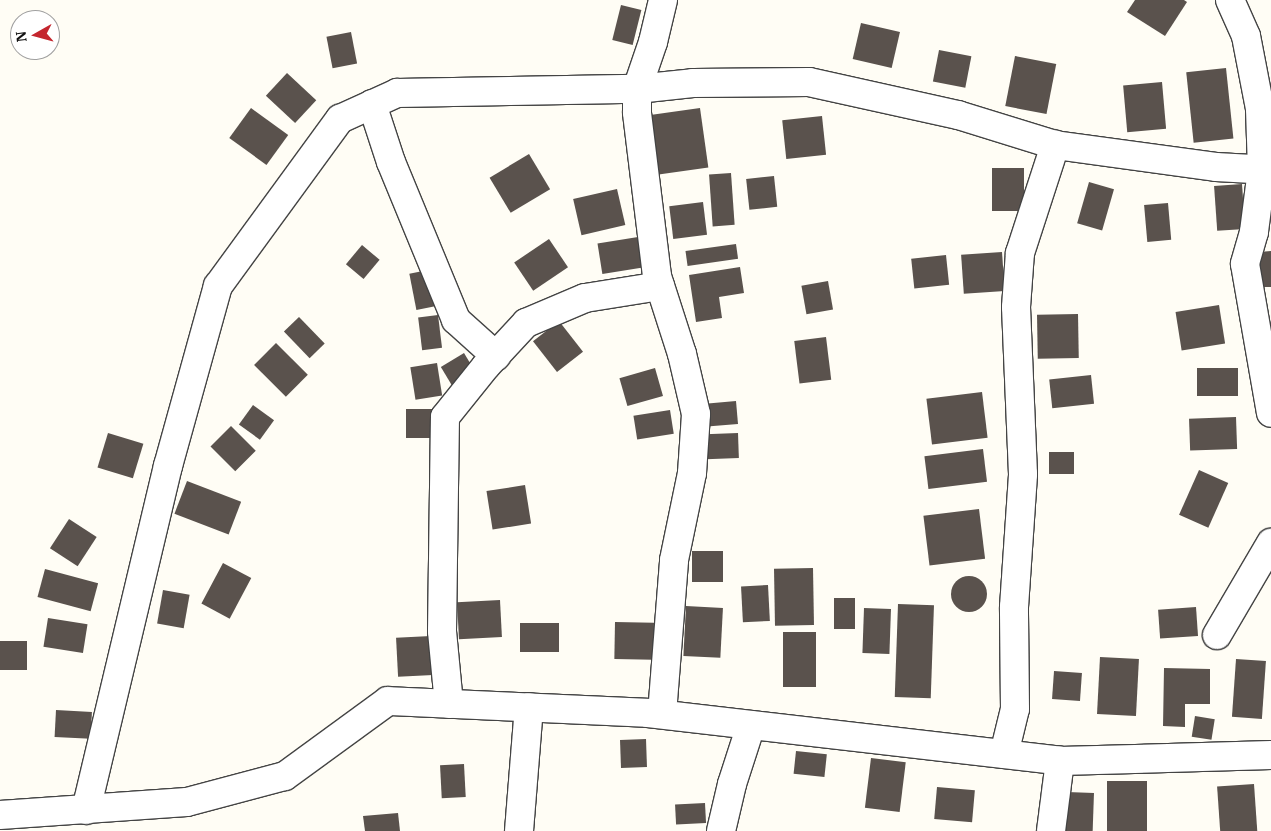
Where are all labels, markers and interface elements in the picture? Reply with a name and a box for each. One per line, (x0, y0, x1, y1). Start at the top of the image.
north arrow (10, 10, 60, 60)
text: N (11, 30, 31, 43)

